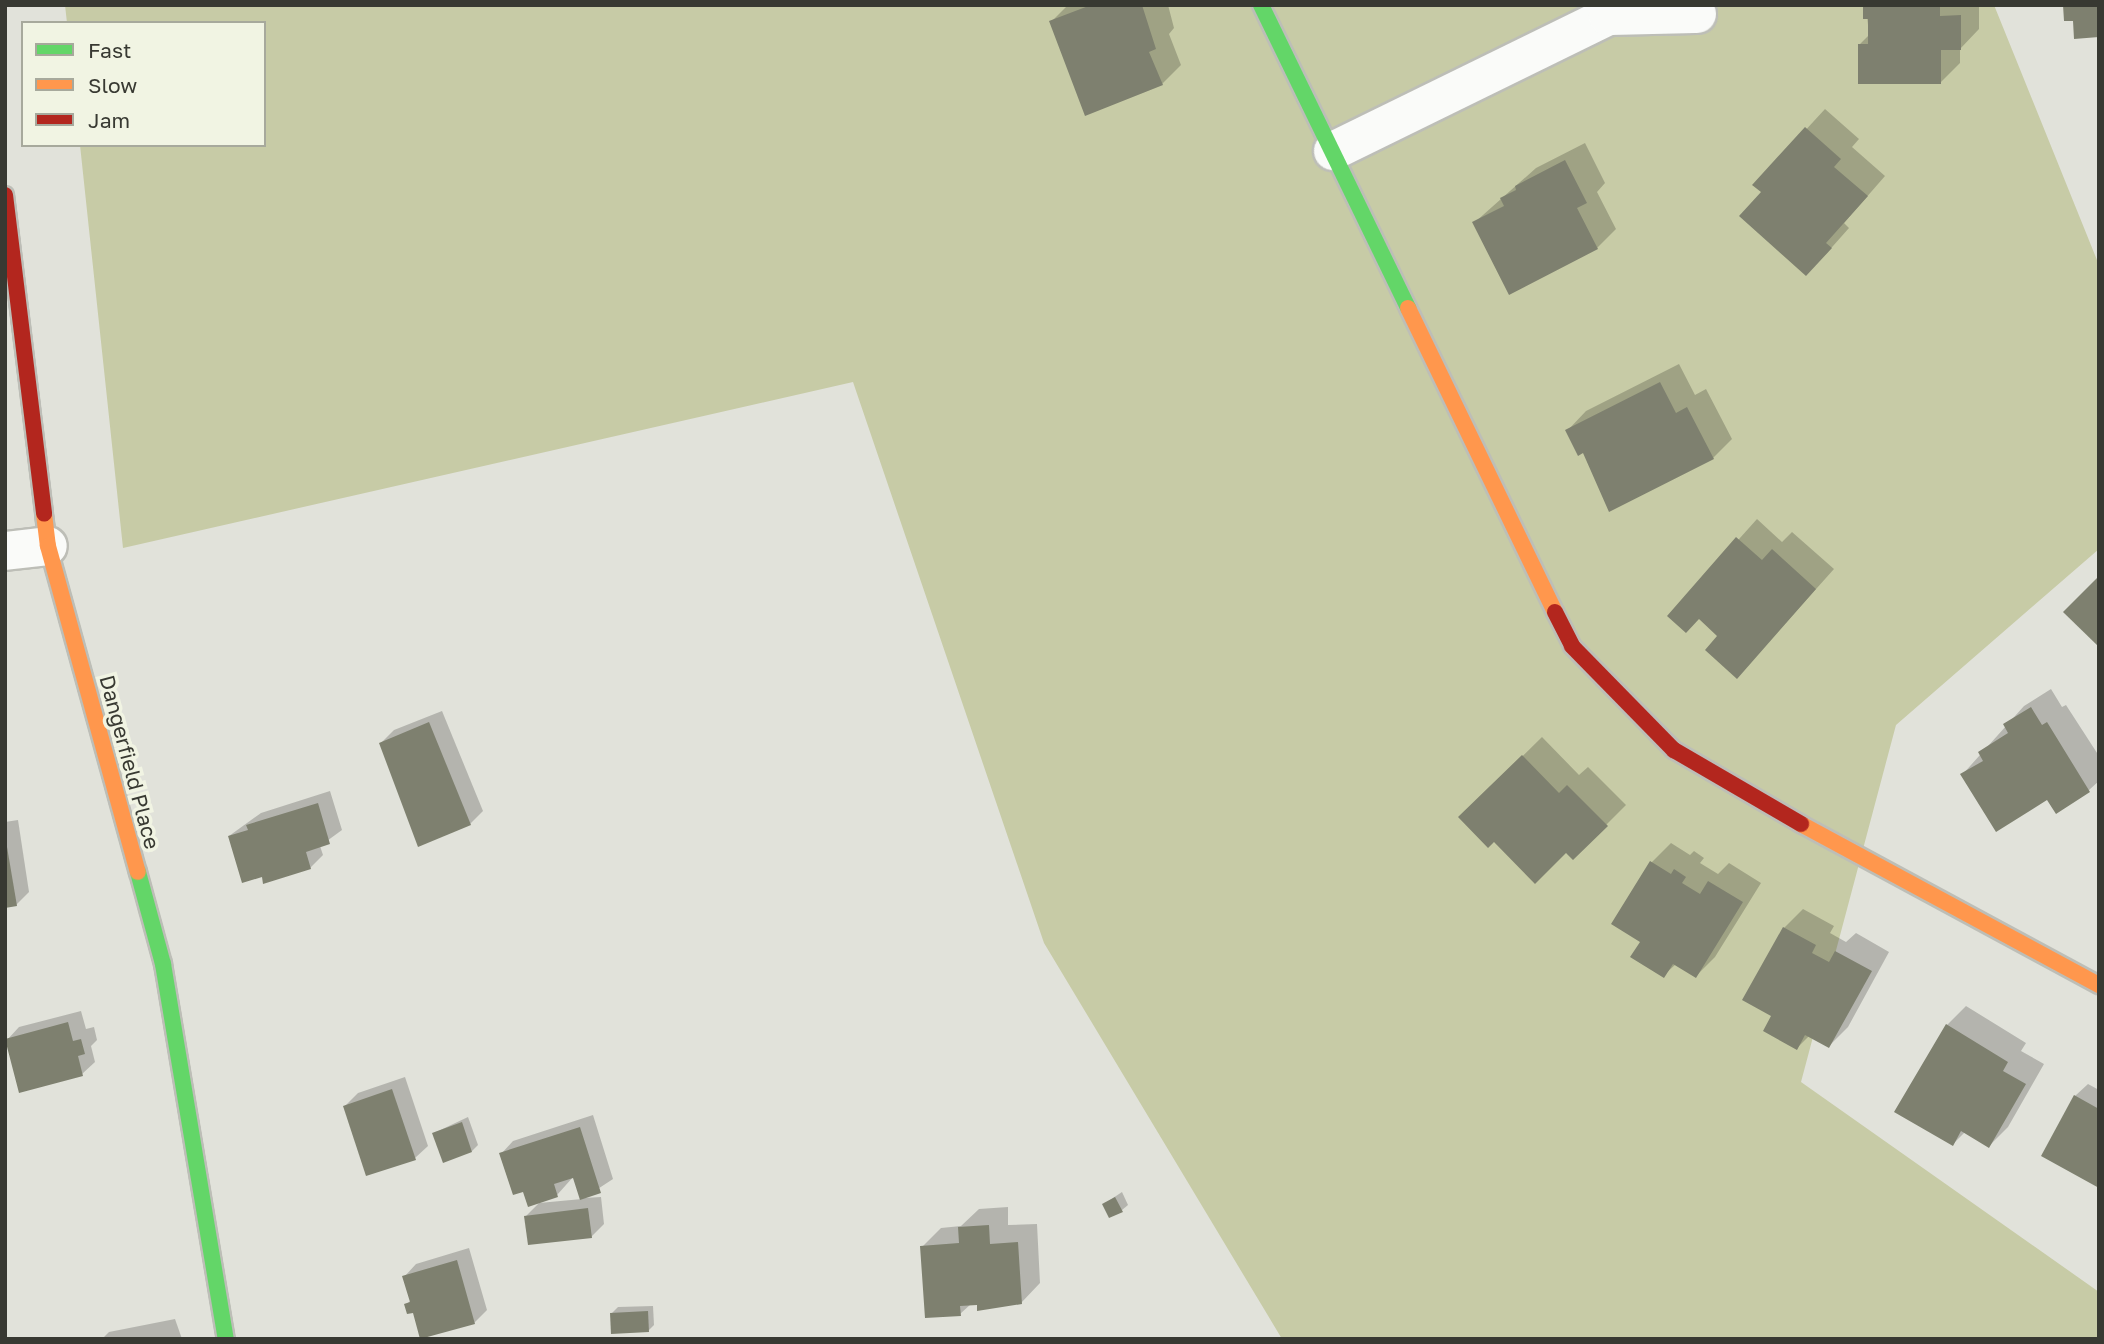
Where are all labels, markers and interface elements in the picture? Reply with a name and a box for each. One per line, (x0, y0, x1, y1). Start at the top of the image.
legend (21, 21, 266, 147)
text: Fast (88, 37, 131, 63)
text: Slow (88, 72, 137, 98)
text: Jam (88, 107, 130, 133)
street label: Dangerfield Place (95, 672, 165, 852)

